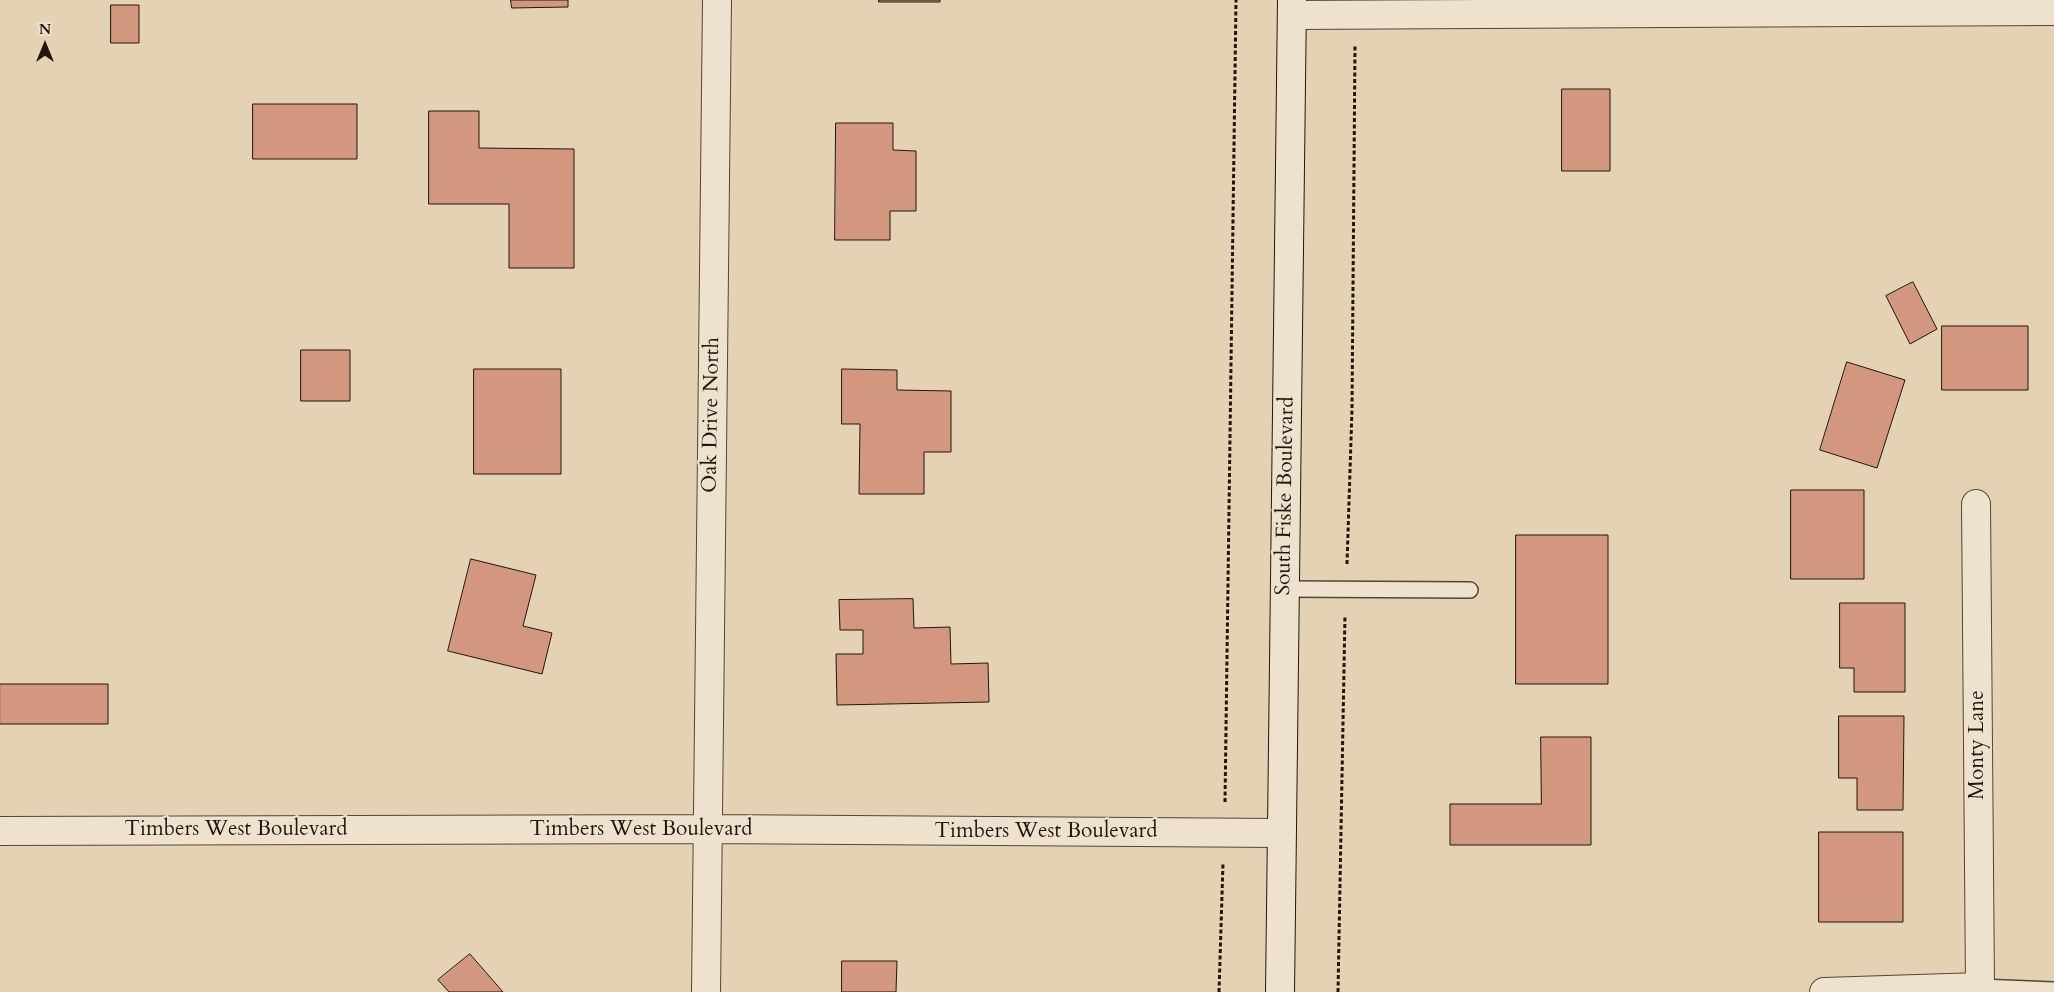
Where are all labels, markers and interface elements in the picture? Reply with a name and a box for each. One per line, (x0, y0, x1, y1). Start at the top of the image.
north arrow (20, 20, 70, 70)
text: N (39, 20, 51, 39)
street label: Oak Drive North (698, 337, 726, 493)
street label: South Fiske Boulevard (1272, 396, 1300, 596)
street label: Monty Lane (1965, 690, 1991, 800)
street label: Timbers West Boulevard (125, 817, 347, 843)
street label: Timbers West Boulevard (530, 817, 752, 843)
street label: Timbers West Boulevard (935, 819, 1157, 845)

